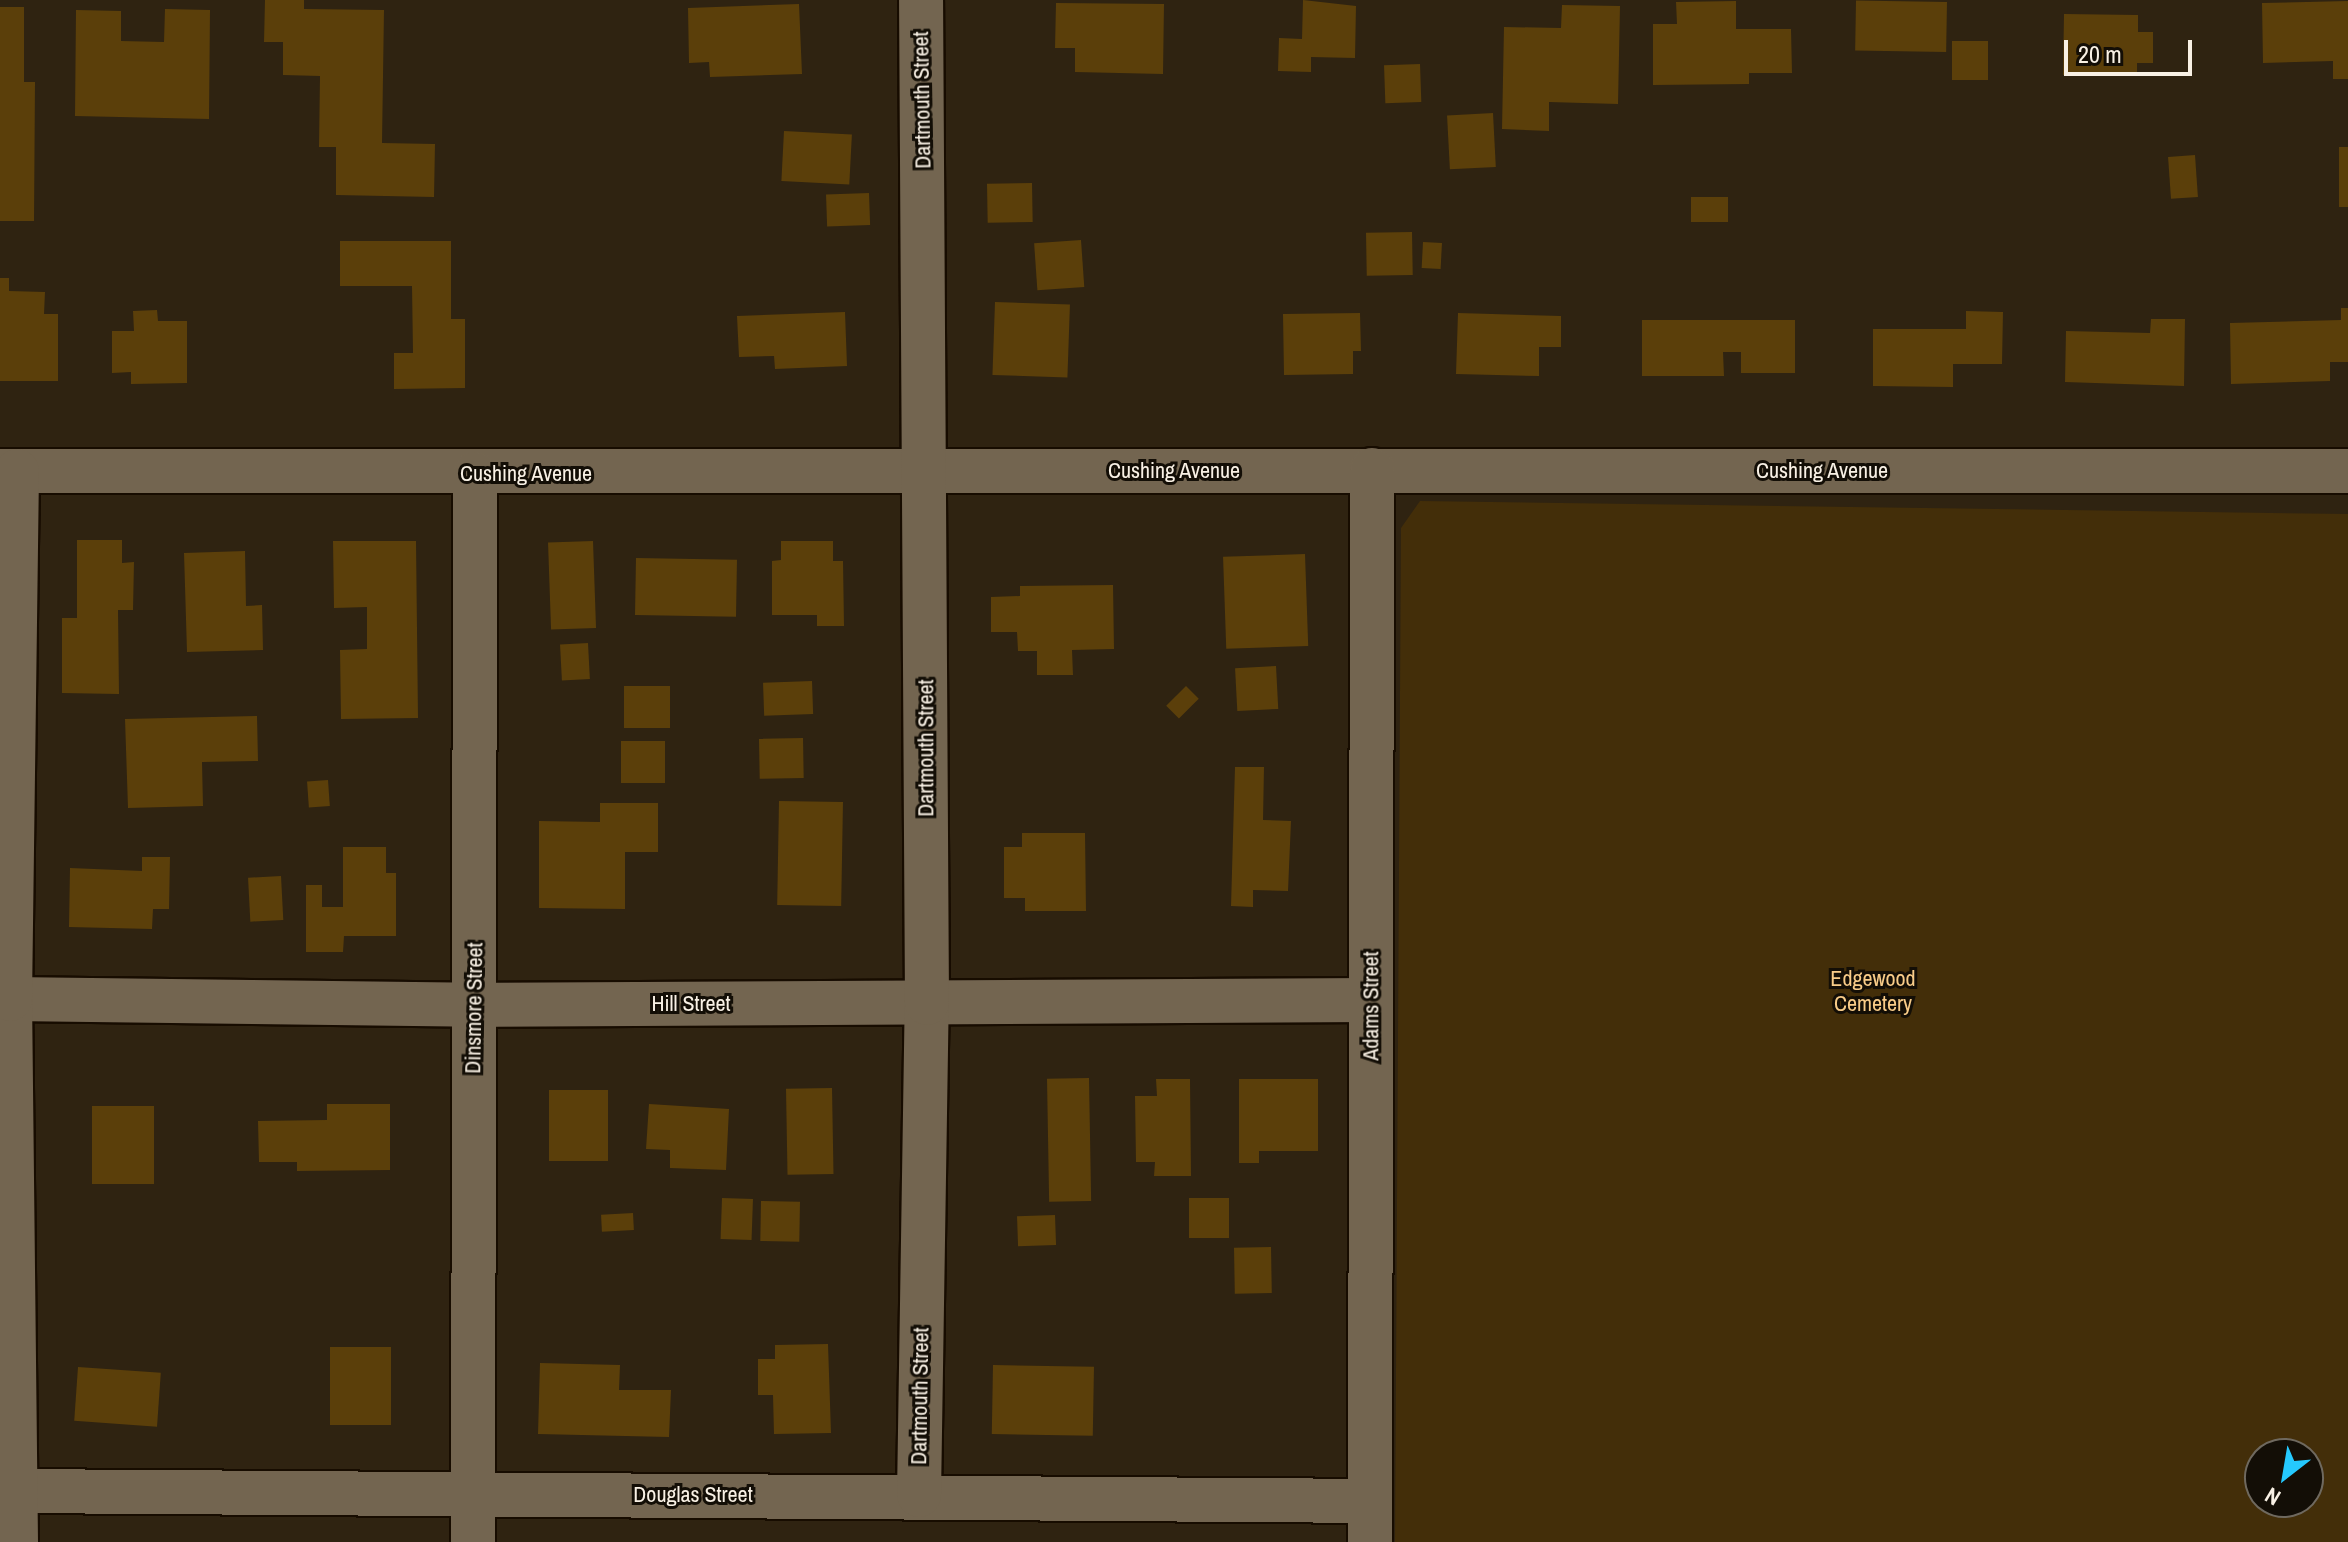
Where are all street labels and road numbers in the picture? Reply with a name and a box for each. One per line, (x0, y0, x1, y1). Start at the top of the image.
street label: Dartmouth Street (908, 31, 936, 169)
street label: Cushing Avenue (1107, 458, 1241, 484)
street label: Cushing Avenue (1755, 458, 1889, 484)
street label: Cushing Avenue (459, 461, 593, 487)
street label: Dartmouth Street (913, 679, 939, 817)
street label: Dinsmore Street (460, 942, 488, 1074)
street label: Adams Street (1358, 951, 1384, 1061)
street label: Hill Street (651, 991, 731, 1017)
street label: Dartmouth Street (906, 1327, 934, 1465)
street label: Douglas Street (633, 1482, 753, 1508)

